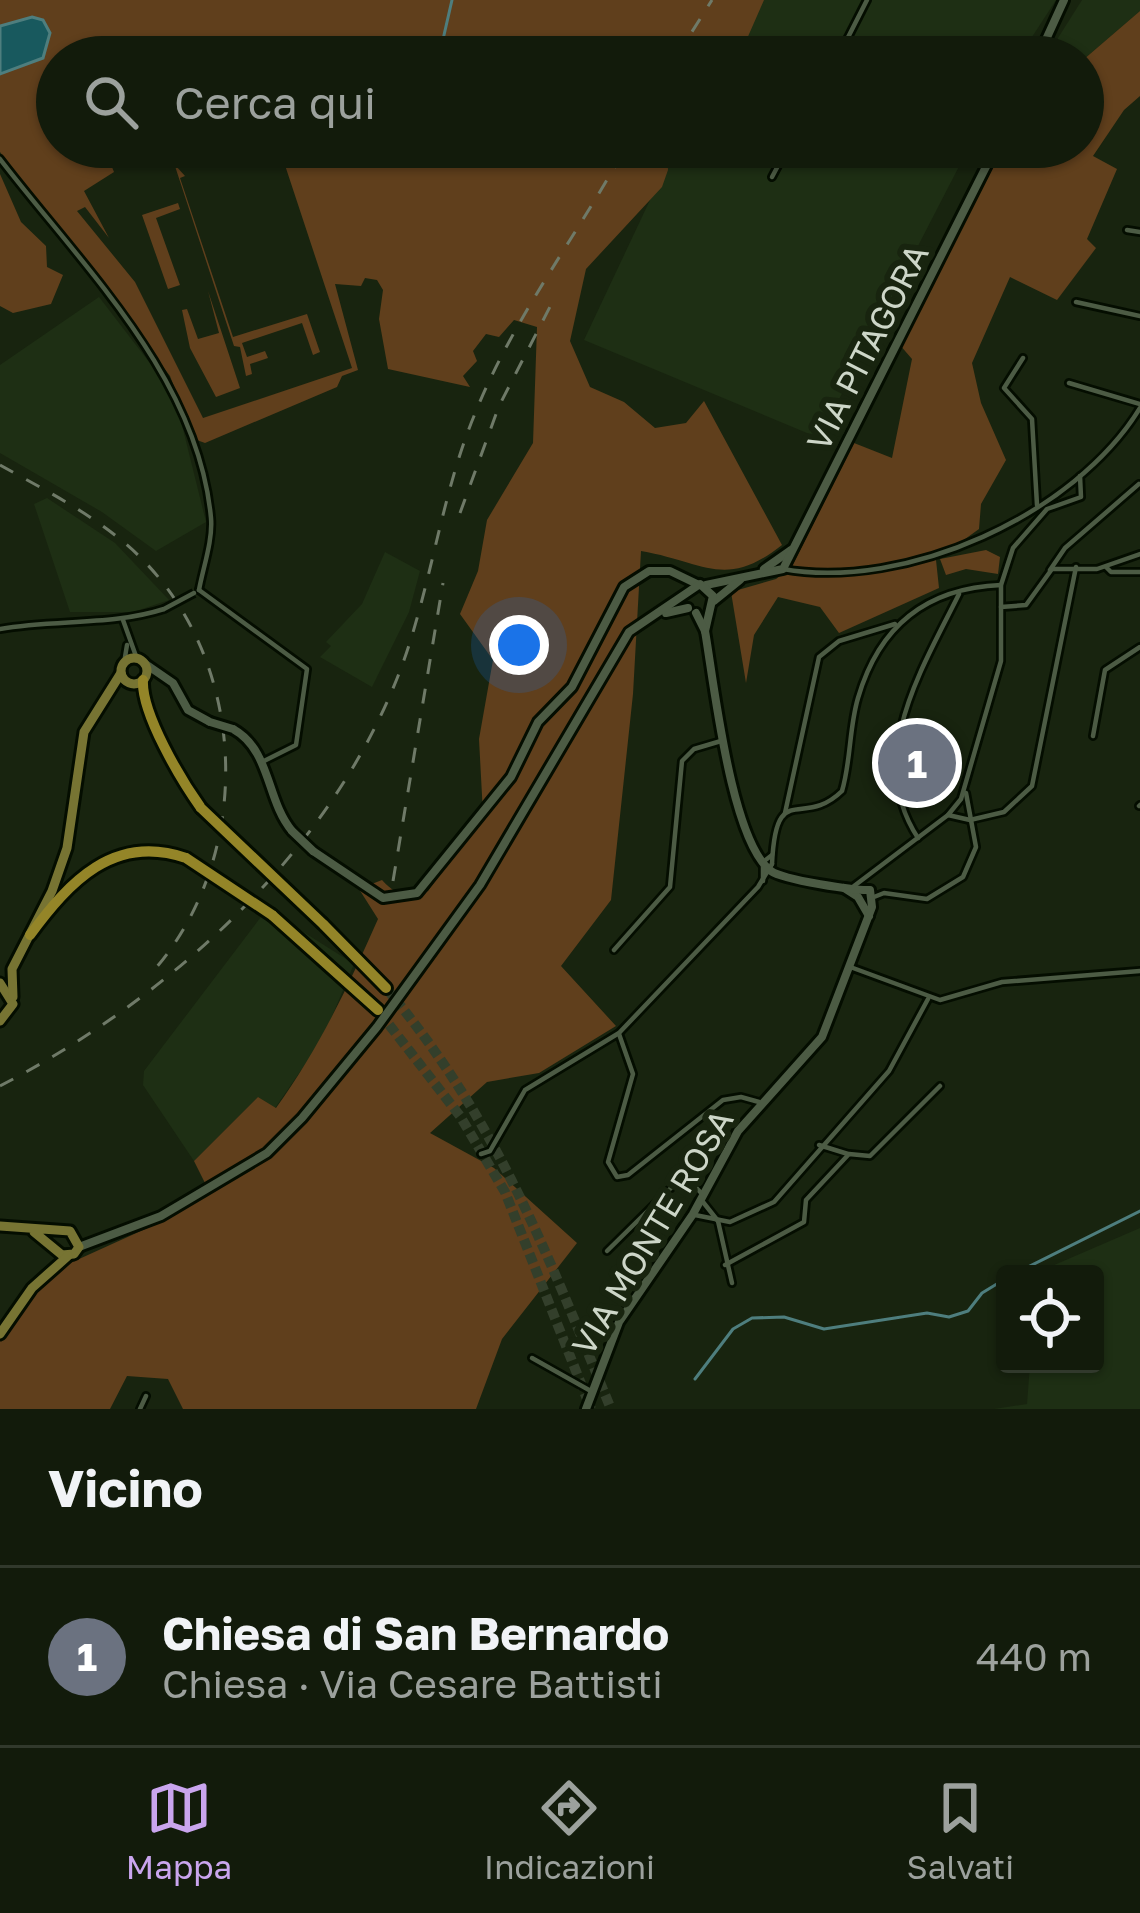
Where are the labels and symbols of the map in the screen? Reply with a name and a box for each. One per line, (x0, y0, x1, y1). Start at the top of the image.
street label: VIA PITAGORA (798, 237, 936, 457)
your location (489, 615, 549, 675)
pin: 1 (878, 718, 956, 808)
street label: VIA MONTE ROSA (563, 1102, 741, 1362)

